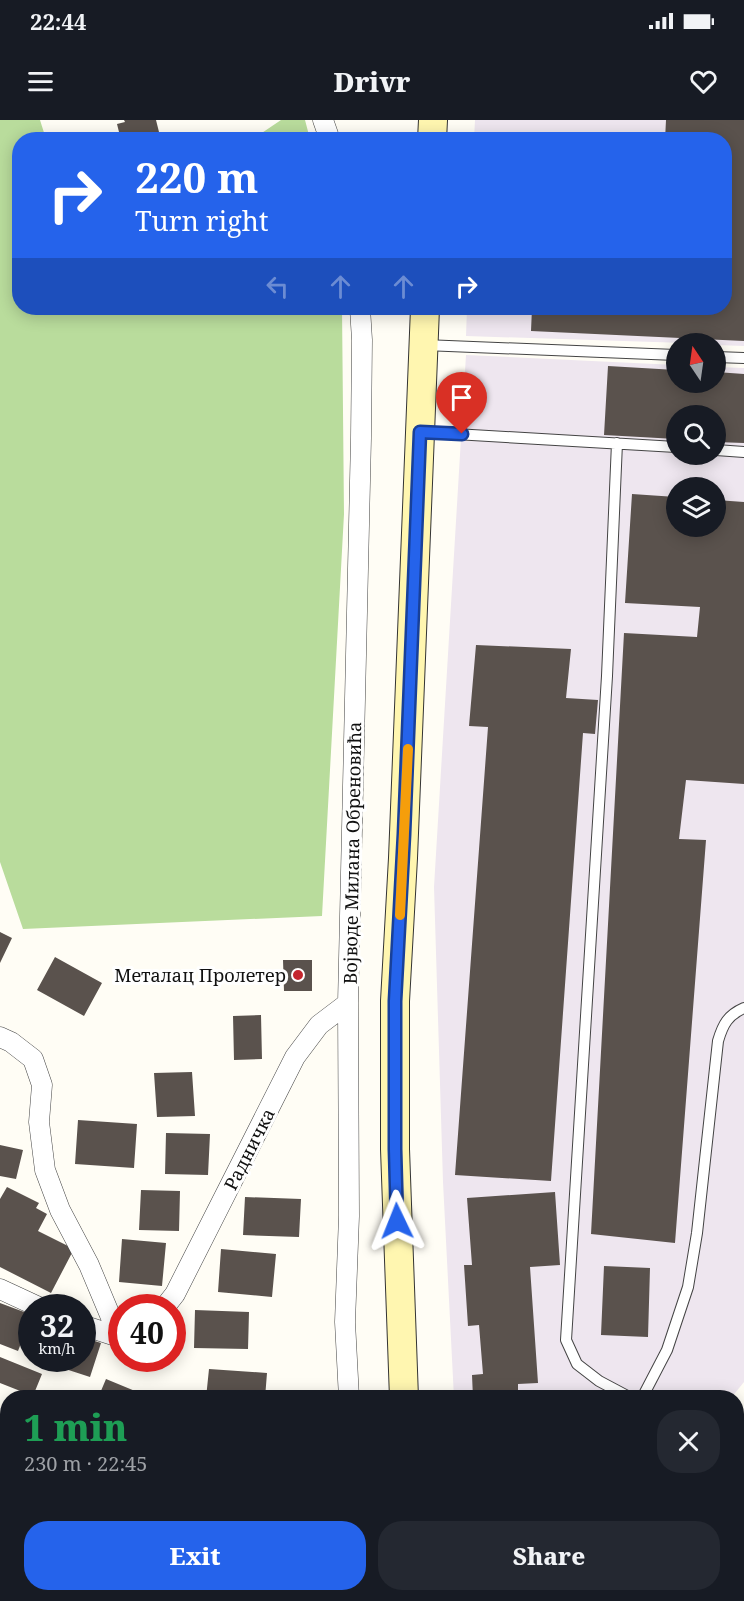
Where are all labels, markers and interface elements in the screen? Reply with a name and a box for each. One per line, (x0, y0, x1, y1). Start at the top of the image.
text: 22:44 (30, 6, 86, 36)
text: Drivr (333, 63, 411, 100)
icon: menu (24, 65, 57, 98)
icon: heart (687, 65, 720, 98)
text: 220 m (135, 148, 259, 205)
icon: right (36, 156, 114, 234)
text: Turn right (135, 202, 268, 239)
icon: left (261, 270, 294, 303)
icon: ahead (324, 270, 357, 303)
icon: ahead (387, 270, 420, 303)
icon: right (450, 270, 483, 303)
north arrow (666, 333, 726, 393)
map controls (666, 333, 726, 537)
pin (436, 372, 487, 434)
icon: arrive (445, 381, 478, 414)
button: search (666, 405, 726, 465)
button: layers (666, 477, 726, 537)
street label: Војводе Милана Обреновића (338, 721, 366, 985)
place label: Металац Пролетер (114, 963, 286, 987)
marker: Металац Пролетер (291, 968, 305, 982)
street label: Радничка (218, 1104, 280, 1194)
position arrow (365, 1189, 429, 1253)
speed limit sign: 40 (108, 1294, 186, 1372)
text: 32 (40, 1305, 74, 1346)
text: km/h (39, 1338, 75, 1358)
text: 1 min (24, 1403, 127, 1452)
button: close (657, 1410, 720, 1473)
text: 230 m · 22:45 (24, 1450, 147, 1477)
button: Exit (24, 1521, 366, 1590)
button: Share (378, 1521, 720, 1590)

